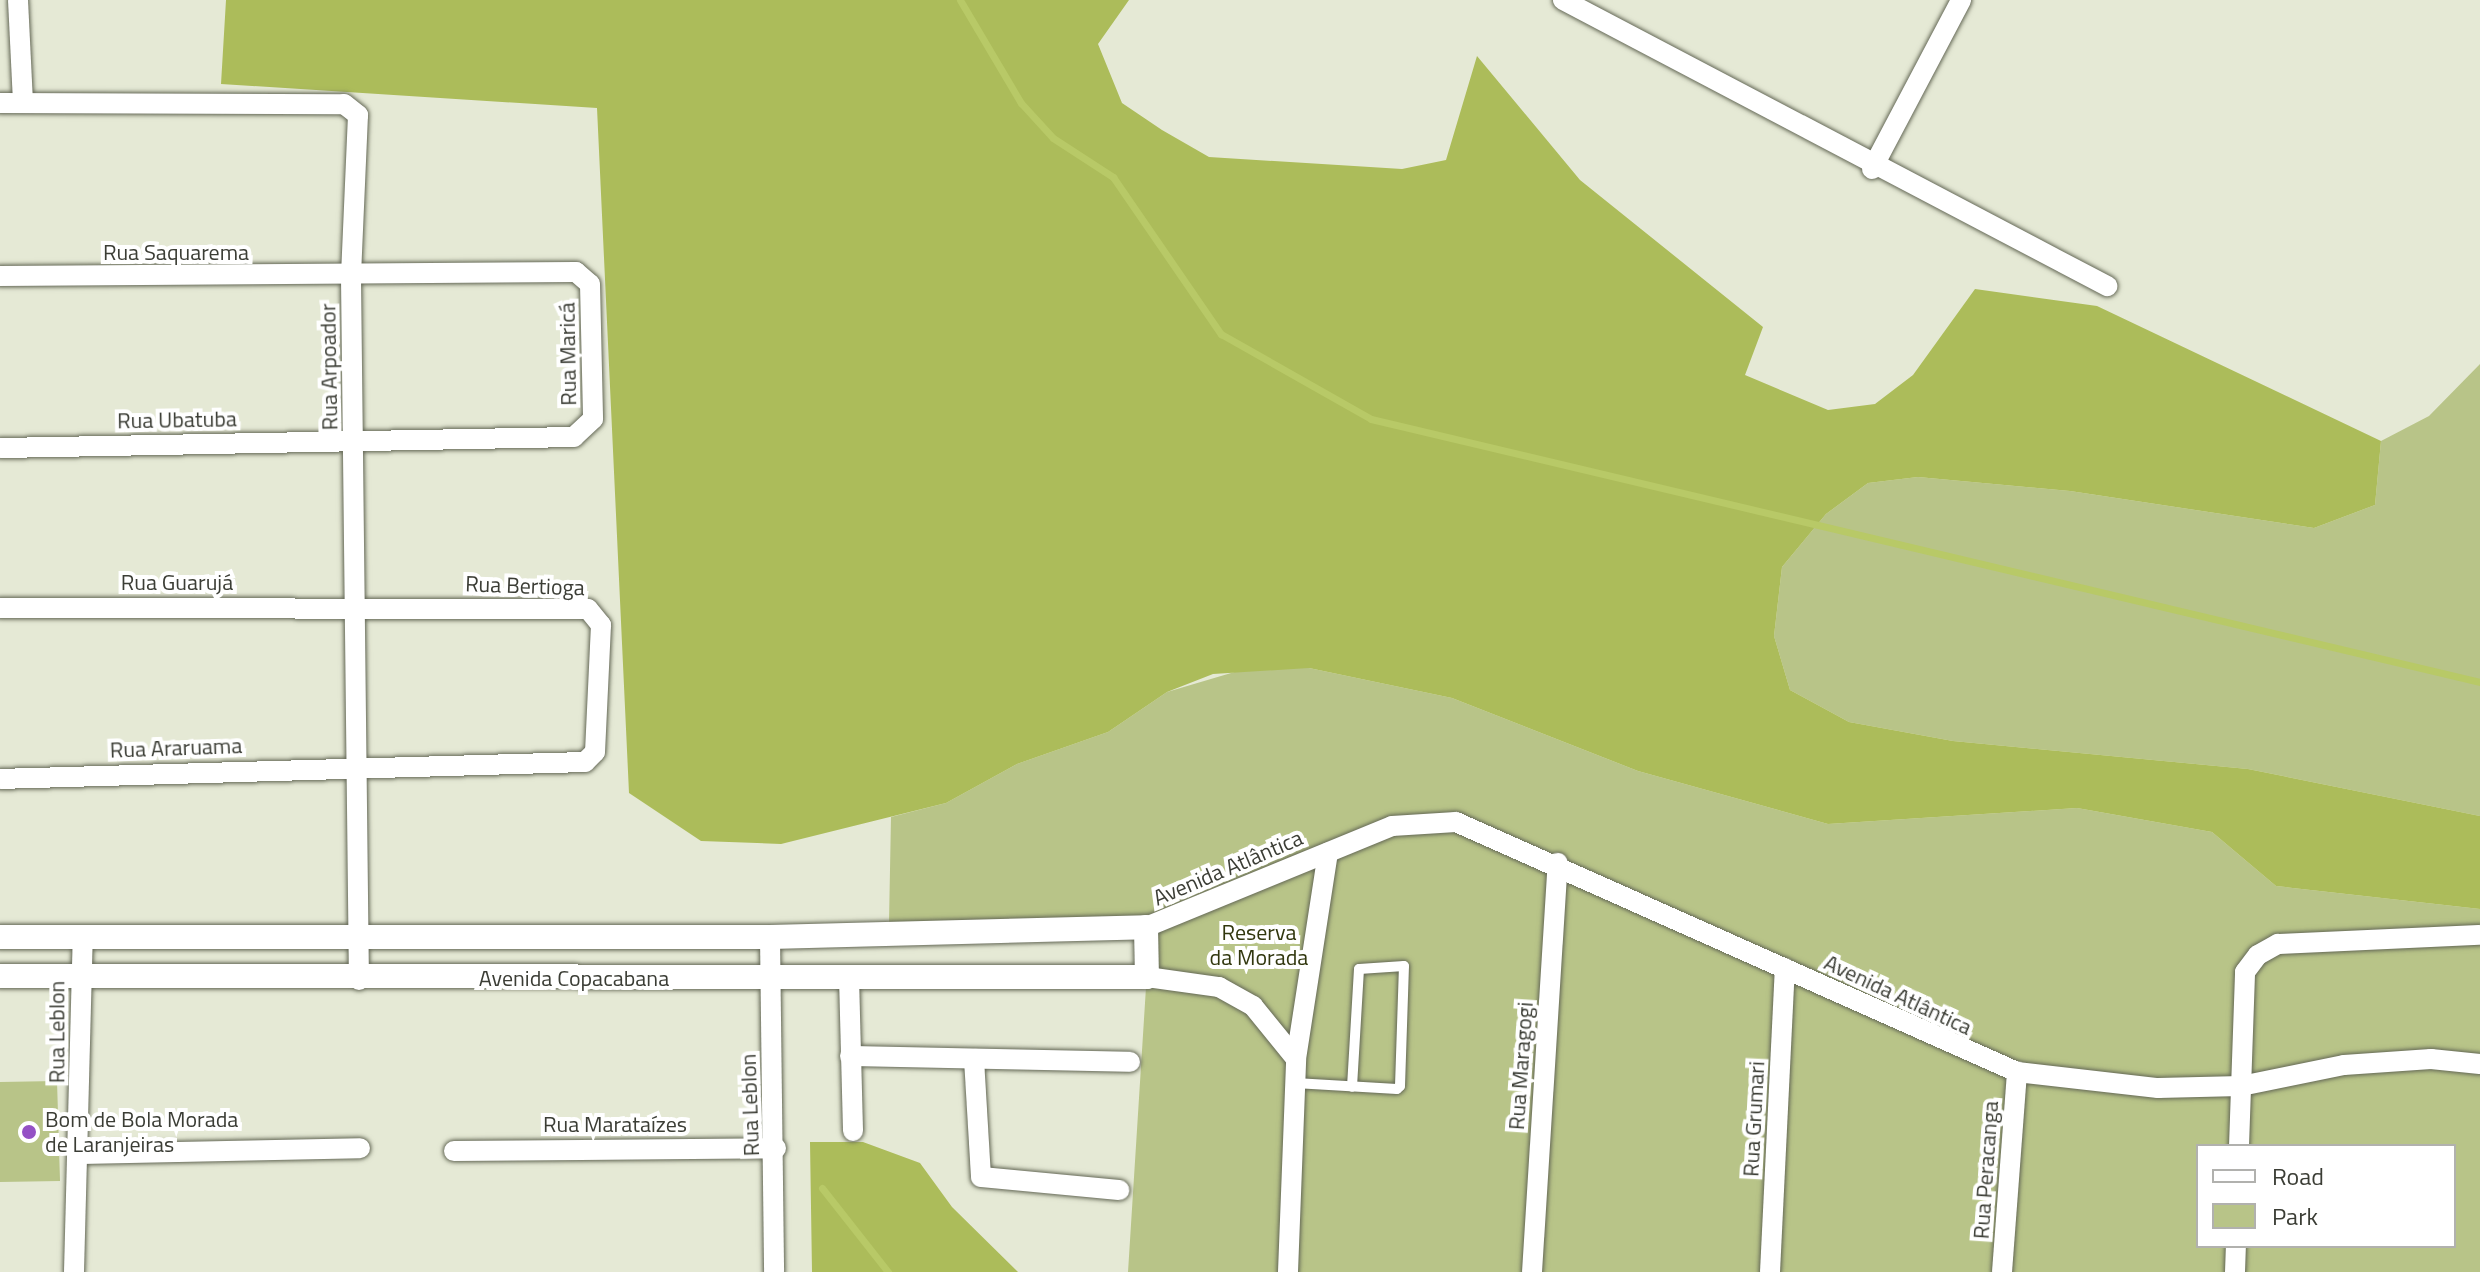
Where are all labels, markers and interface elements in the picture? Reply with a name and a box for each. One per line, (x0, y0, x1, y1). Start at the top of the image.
street label: Rua Saquarema (103, 240, 249, 266)
street label: Rua Maricá (554, 302, 582, 406)
street label: Rua Arpoador (315, 303, 343, 431)
street label: Rua Ubatuba (117, 406, 237, 434)
street label: Rua Guarujá (121, 570, 233, 596)
street label: Rua Bertioga (465, 571, 585, 601)
street label: Rua Araruama (109, 732, 243, 764)
street label: Avenida Atlântica (1149, 825, 1307, 911)
park label: Reserva da Morada (1210, 919, 1308, 970)
street label: Avenida Atlântica (1820, 949, 1976, 1041)
street label: Avenida Copacabana (479, 966, 669, 992)
street label: Rua Leblon (44, 981, 70, 1083)
street label: Rua Maragogi (1503, 1001, 1539, 1131)
street label: Rua Leblon (735, 1053, 765, 1157)
street label: Rua Grumari (1738, 1061, 1770, 1177)
street label: Rua Peracanga (1968, 1100, 2004, 1240)
place label: Bom de Bola Morada de Laranjeiras (45, 1106, 238, 1158)
street label: Rua Marataízes (543, 1112, 687, 1138)
marker: Bom de Bola Morada de Laranjeiras (20, 1123, 38, 1141)
legend (2196, 1144, 2456, 1248)
text: Road (2272, 1158, 2324, 1194)
text: Park (2272, 1198, 2318, 1234)

